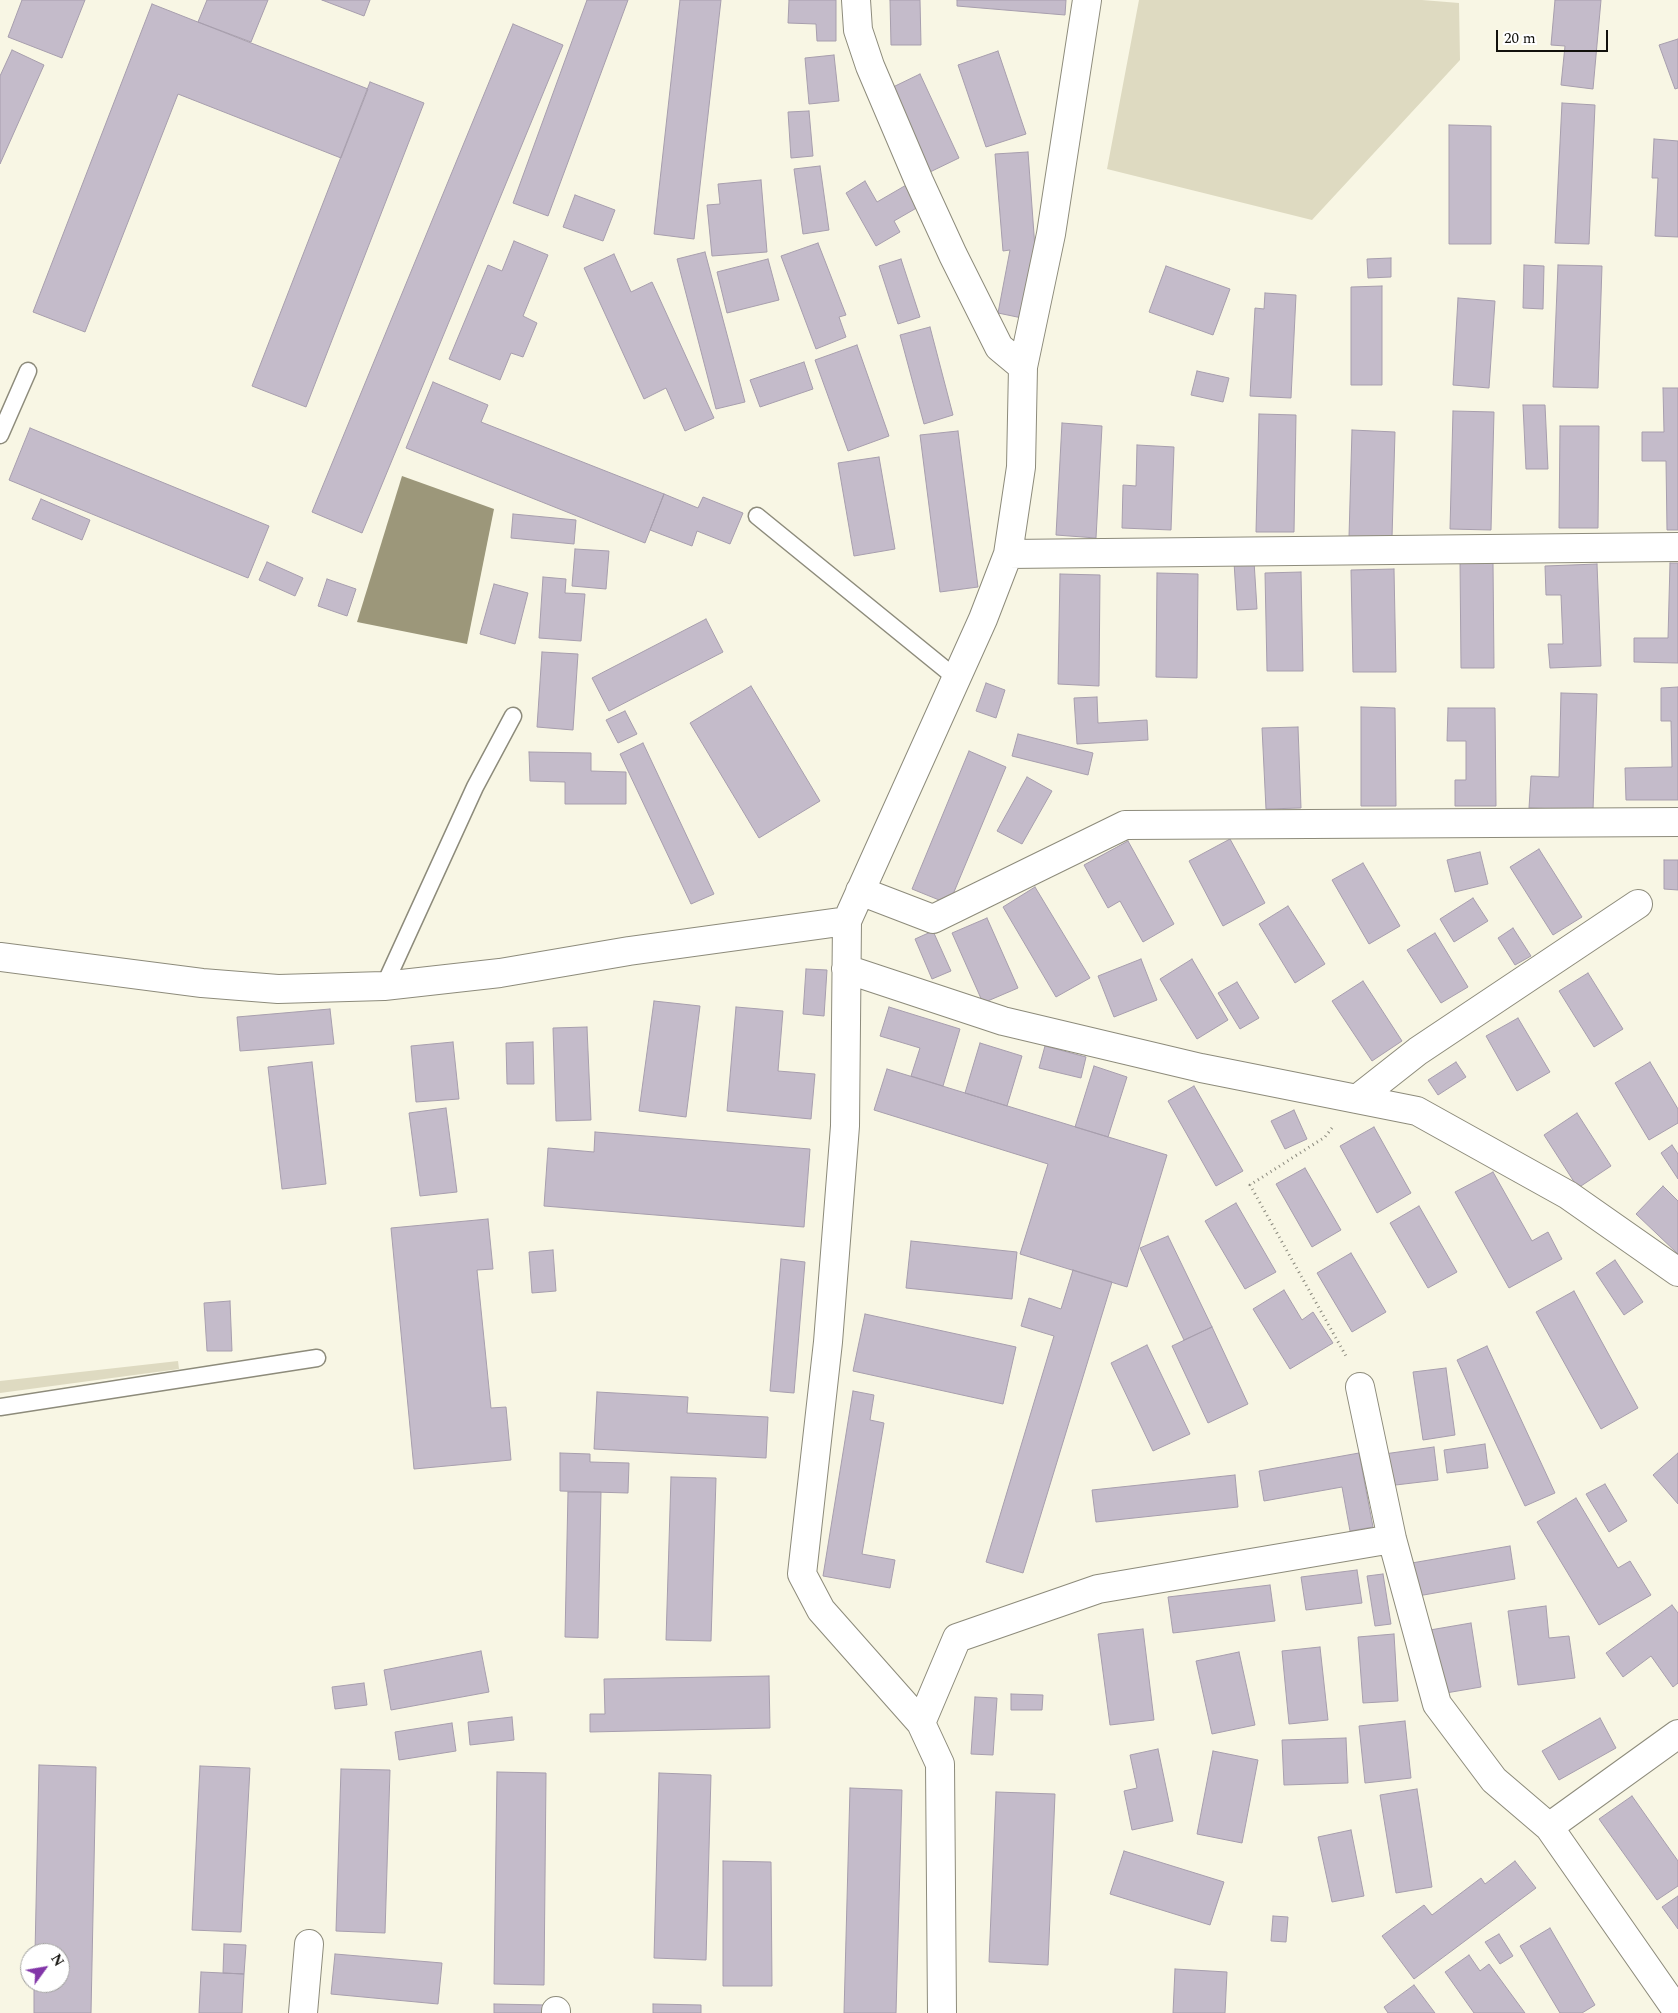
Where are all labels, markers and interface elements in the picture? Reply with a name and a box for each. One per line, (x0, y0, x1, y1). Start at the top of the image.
scale bar (1498, 20, 1610, 52)
text: 20 m (1504, 27, 1536, 50)
north arrow (20, 1943, 70, 1993)
text: N (45, 1950, 69, 1971)

